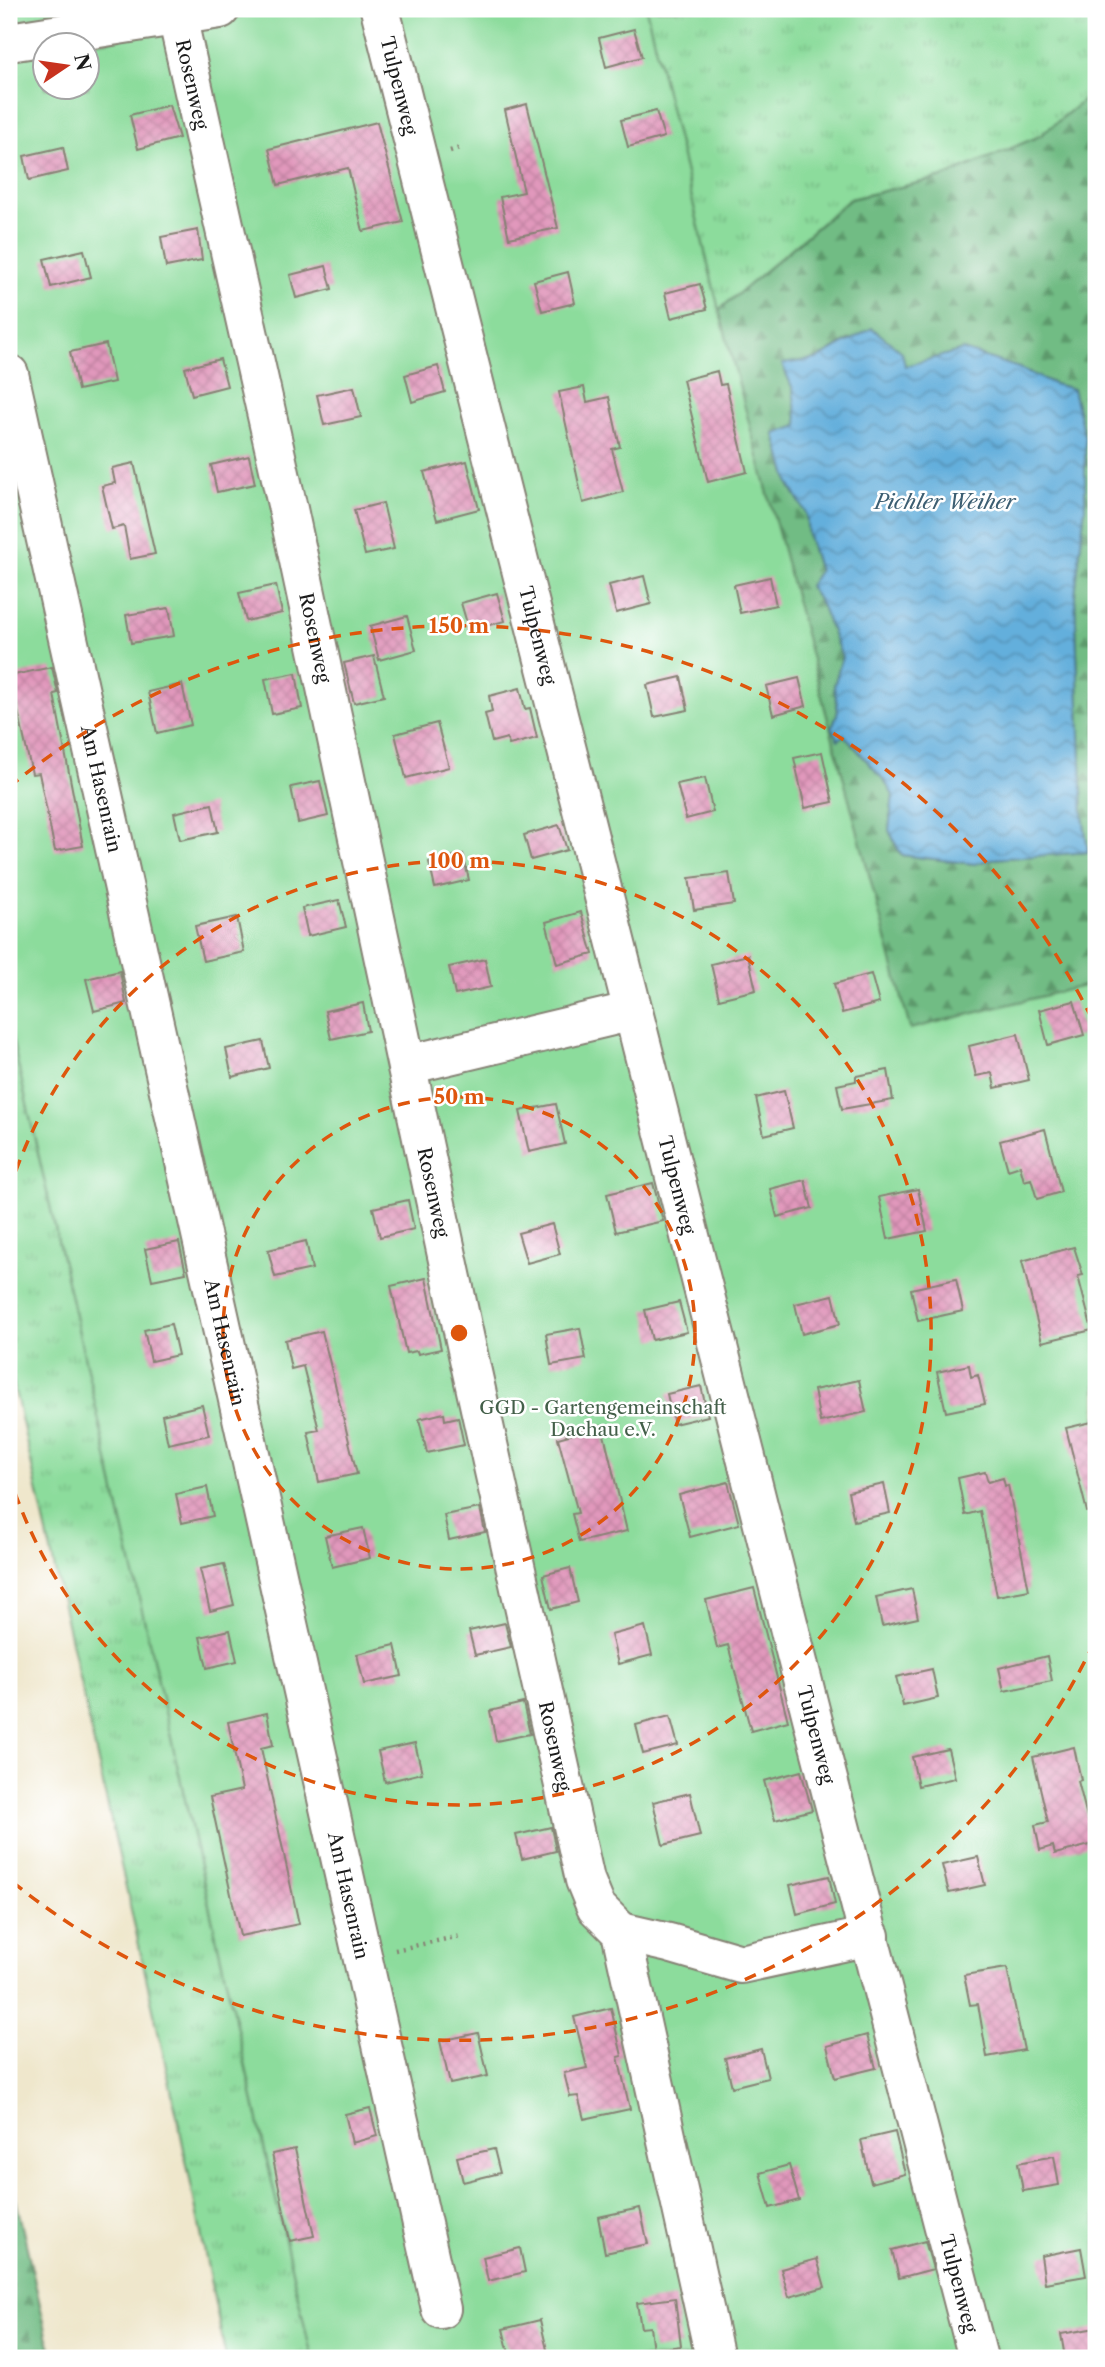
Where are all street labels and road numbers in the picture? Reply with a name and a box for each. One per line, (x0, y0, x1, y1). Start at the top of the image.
street label: Tulpenweg (376, 34, 423, 138)
street label: Rosenweg (171, 37, 214, 132)
street label: Tulpenweg (514, 584, 562, 688)
street label: Rosenweg (295, 591, 336, 686)
street label: Am Hasenrain (76, 722, 127, 855)
street label: Tulpenweg (654, 1133, 701, 1238)
street label: Rosenweg (413, 1145, 455, 1240)
street label: Am Hasenrain (200, 1275, 251, 1408)
street label: Tulpenweg (793, 1683, 840, 1787)
street label: Rosenweg (534, 1699, 577, 1794)
street label: Am Hasenrain (323, 1829, 374, 1961)
street label: Tulpenweg (935, 2232, 983, 2336)

